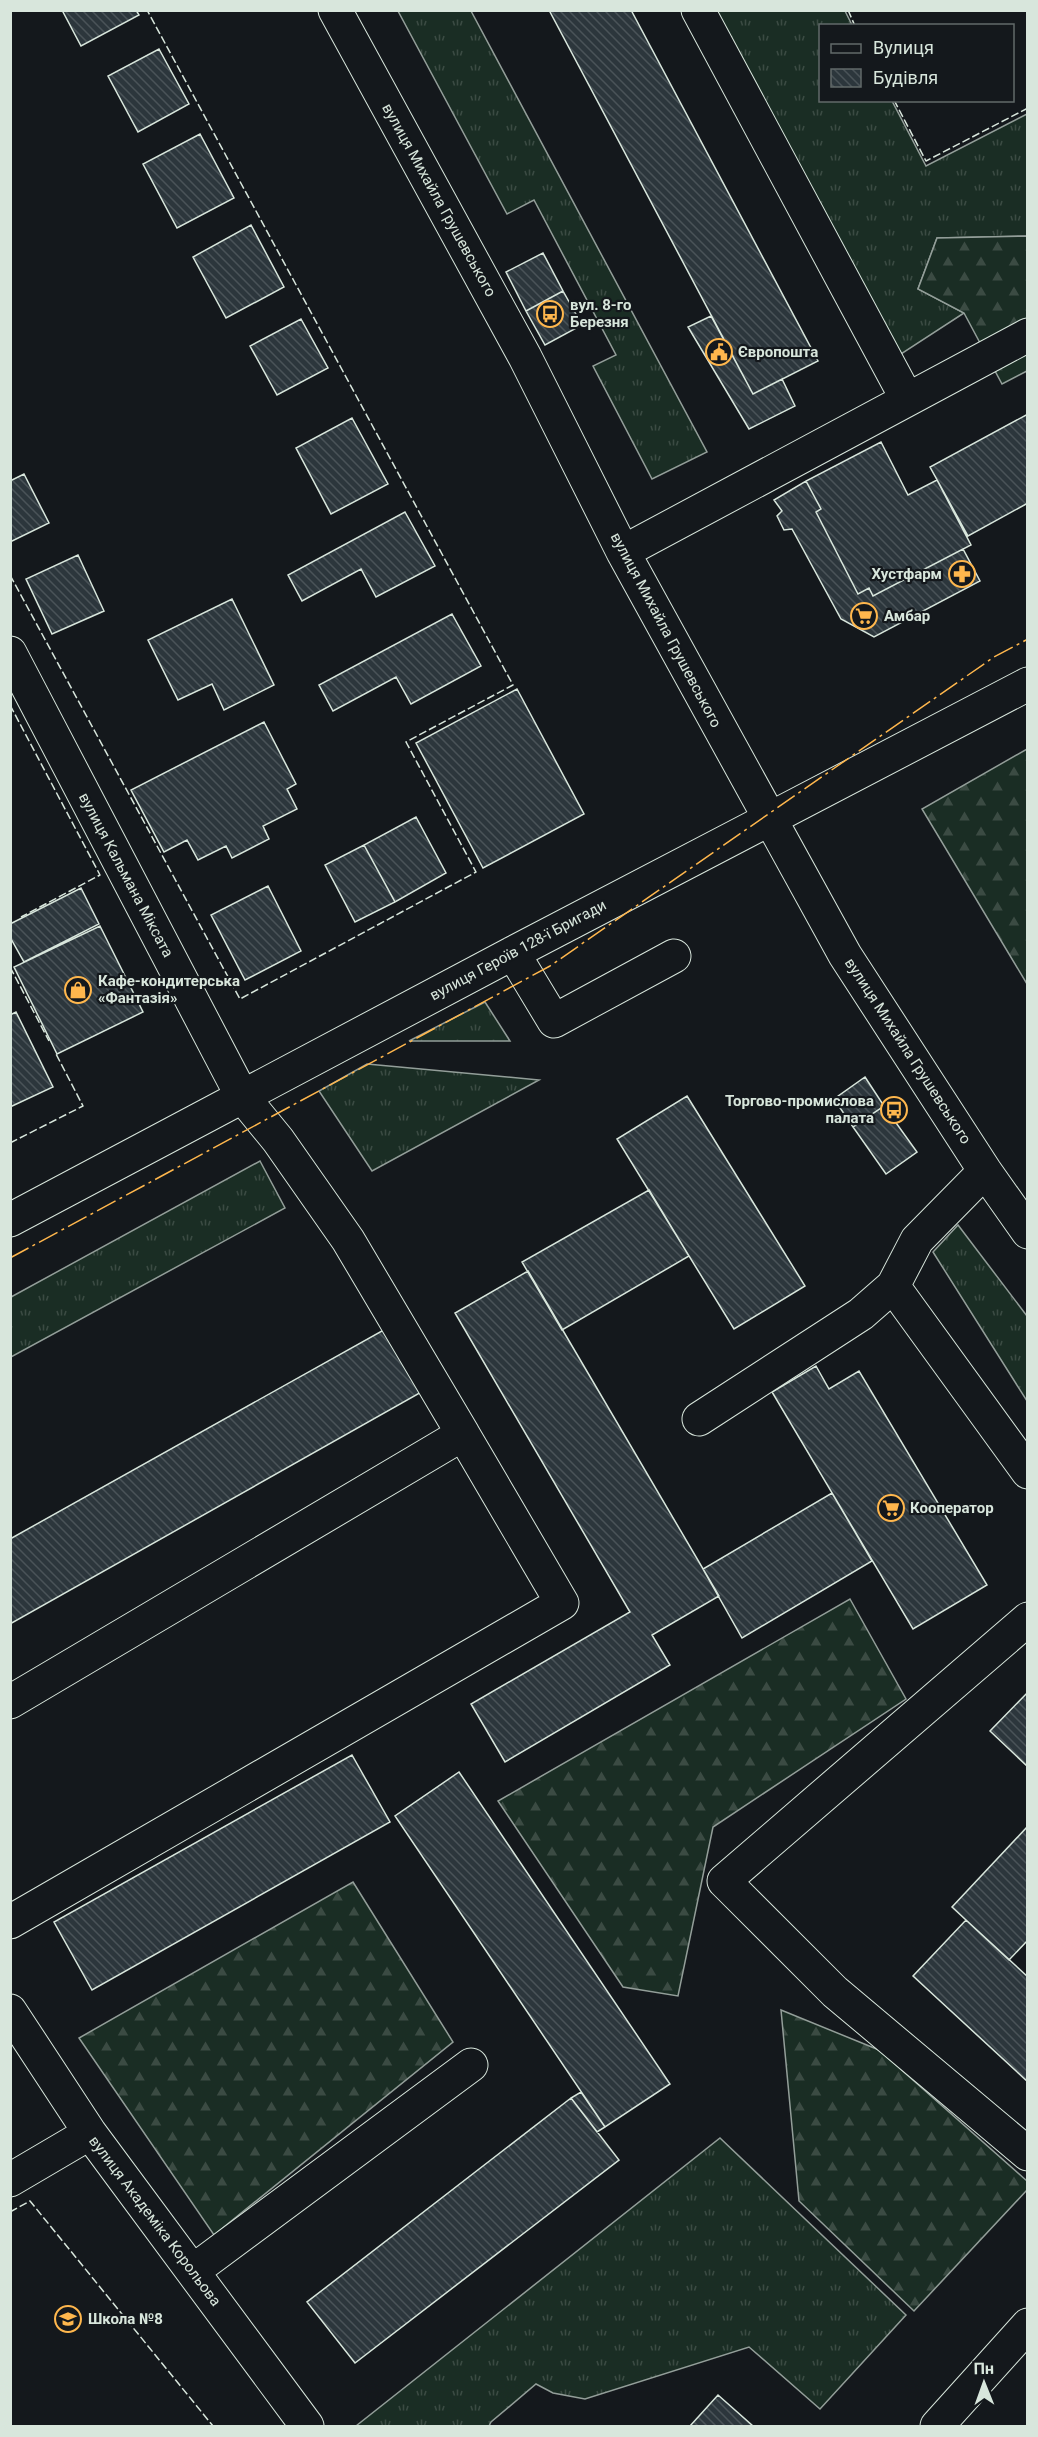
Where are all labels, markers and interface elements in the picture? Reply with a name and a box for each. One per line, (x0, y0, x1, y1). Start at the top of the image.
legend (819, 24, 1014, 102)
text: Вулиця (873, 37, 934, 58)
text: Будівля (873, 67, 938, 88)
street label: вулиця Михайла Грушевського (378, 100, 500, 300)
place label: вул. 8-го Березня (570, 296, 631, 331)
bus stop icon: вул. 8-го Березня (535, 299, 565, 329)
public building icon: Європошта (704, 337, 734, 367)
place label: Європошта (738, 343, 818, 361)
street label: вулиця Михайла Грушевського (607, 529, 725, 731)
pharmacy icon: Хустфарм (947, 559, 977, 589)
place label: Хустфарм (871, 565, 942, 583)
supermarket icon: Амбар (849, 601, 879, 631)
place label: Амбар (884, 607, 930, 625)
street label: вулиця Кальмана Міксата (75, 790, 177, 960)
street label: вулиця Героїв 128-ї Бригади (427, 896, 609, 1004)
street label: вулиця Михайла Грушевського (841, 955, 975, 1147)
place label: Кафе-кондитерська «Фантазія» (98, 972, 240, 1007)
shop icon: Кафе-кондитерська «Фантазія» (63, 975, 93, 1005)
place label: Торгово-промислова палата (725, 1092, 874, 1127)
bus stop icon: Торгово-промислова палата (879, 1095, 909, 1125)
supermarket icon: Кооператор (876, 1493, 906, 1523)
place label: Кооператор (910, 1499, 994, 1517)
street label: вулиця Академіка Корольова (85, 2132, 225, 2310)
school or university icon: Школа №8 (53, 2304, 83, 2334)
place label: Школа №8 (88, 2310, 163, 2328)
north arrow (954, 2353, 1014, 2413)
text: Пн (973, 2359, 994, 2378)

